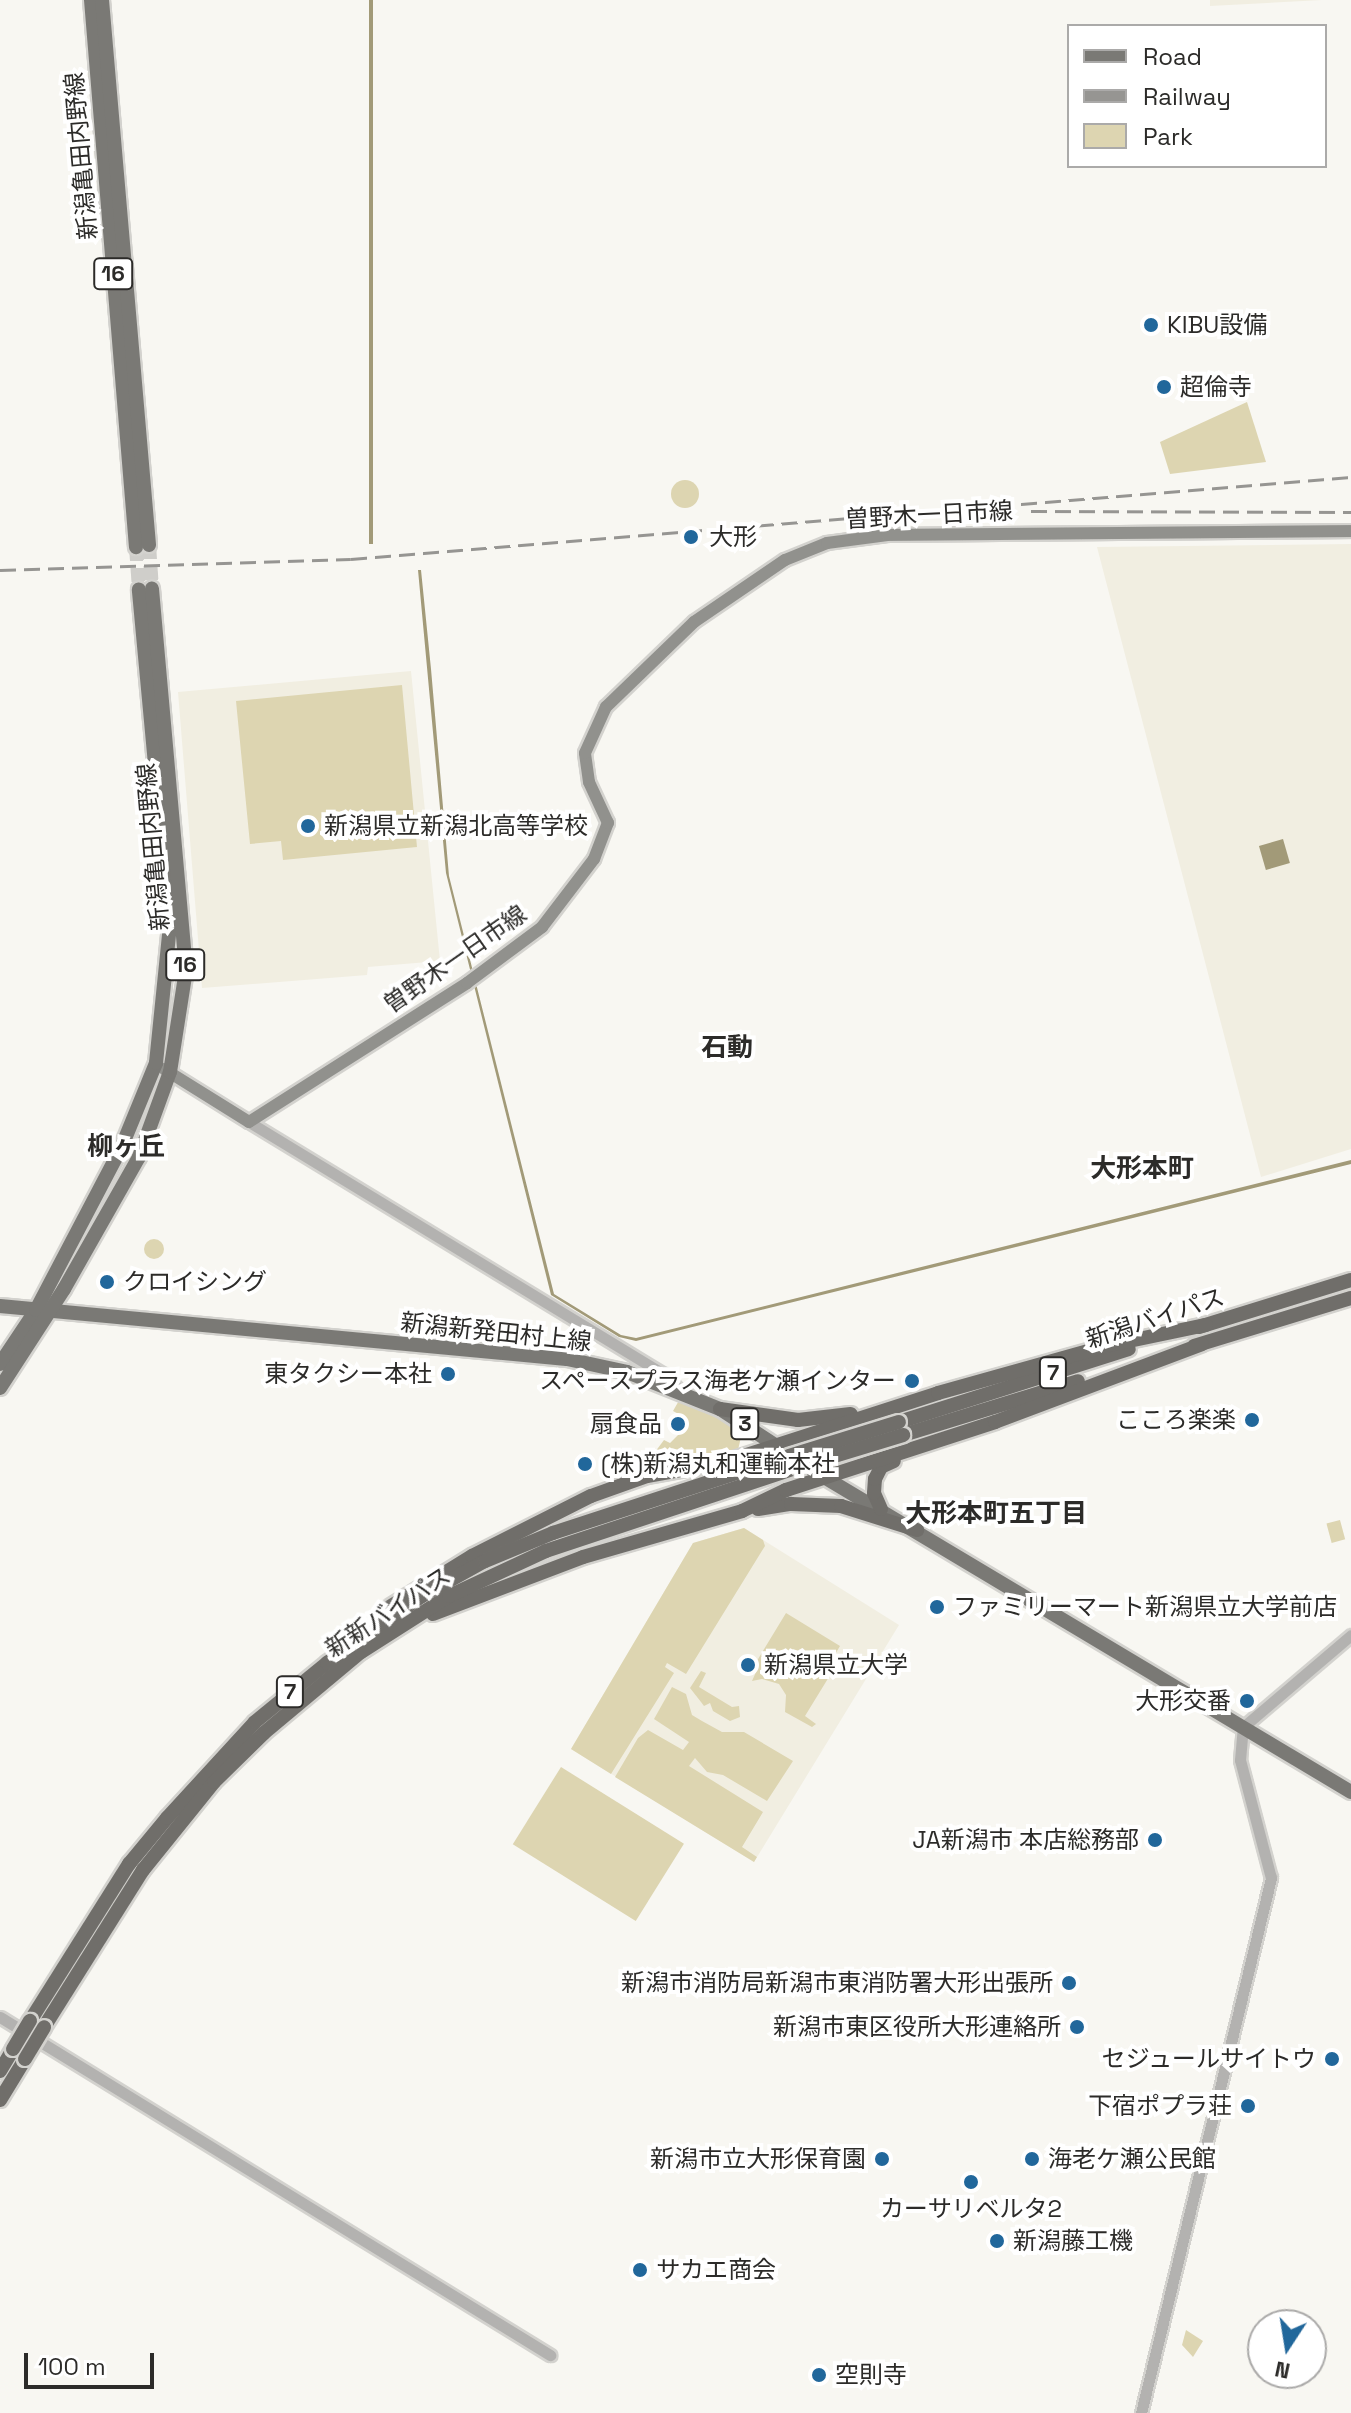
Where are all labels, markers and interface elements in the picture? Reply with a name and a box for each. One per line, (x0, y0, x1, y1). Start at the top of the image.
legend (1067, 24, 1327, 168)
text: Road (1143, 41, 1202, 72)
street label: 新潟亀田内野線 (59, 71, 103, 241)
text: Railway (1143, 81, 1231, 112)
text: Park (1143, 121, 1193, 152)
road number: 16 (93, 256, 133, 292)
place label: KIBU設備 (1167, 311, 1267, 339)
marker: KIBU設備 (1142, 316, 1160, 334)
place label: 超倫寺 (1180, 373, 1252, 401)
marker: 超倫寺 (1155, 378, 1173, 396)
street label: 曽野木一日市線 (844, 496, 1014, 534)
place label: 大形 (709, 523, 757, 551)
marker: 大形 (680, 526, 702, 548)
street label: 新潟亀田内野線 (131, 762, 175, 932)
place label: 新潟県立新潟北高等学校 (324, 812, 588, 840)
marker: 新潟県立新潟北高等学校 (299, 817, 317, 835)
street label: 曽野木一日市線 (378, 899, 532, 1019)
road number: 16 (165, 947, 205, 983)
district label: 石動 (701, 1032, 753, 1064)
district label: 柳ヶ丘 (87, 1131, 165, 1163)
district label: 大形本町 (1090, 1153, 1194, 1185)
place label: クロイシング (123, 1268, 267, 1296)
marker: クロイシング (98, 1273, 116, 1291)
street label: 新潟バイパス (1082, 1282, 1228, 1354)
street label: 新潟新発田村上線 (399, 1308, 593, 1356)
road number: 7 (1037, 1355, 1069, 1391)
place label: 東タクシー本社 (264, 1360, 432, 1388)
marker: 東タクシー本社 (439, 1365, 457, 1383)
place label: スペースプラス海老ケ瀬インター (536, 1367, 896, 1395)
marker: スペースプラス海老ケ瀬インター (903, 1372, 921, 1390)
road number: 3 (729, 1406, 761, 1442)
place label: こころ楽楽 (1116, 1406, 1236, 1434)
place label: 扇食品 (590, 1410, 662, 1438)
marker: こころ楽楽 (1243, 1411, 1261, 1429)
marker: 扇食品 (669, 1415, 687, 1433)
place label: (株)新潟丸和運輸本社 (601, 1450, 835, 1478)
marker: (株)新潟丸和運輸本社 (576, 1455, 594, 1473)
district label: 大形本町五丁目 (905, 1498, 1087, 1530)
street label: 新新バイパス (320, 1561, 456, 1663)
place label: ファミリーマート新潟県立大学前店 (953, 1593, 1337, 1621)
marker: ファミリーマート新潟県立大学前店 (928, 1598, 946, 1616)
place label: 新潟県立大学 (764, 1651, 908, 1679)
marker: 新潟県立大学 (739, 1656, 757, 1674)
road number: 7 (274, 1674, 306, 1710)
place label: 大形交番 (1135, 1687, 1231, 1715)
marker: 大形交番 (1238, 1692, 1256, 1710)
place label: JA新潟市 本店総務部 (912, 1826, 1139, 1854)
marker: JA新潟市 本店総務部 (1146, 1831, 1164, 1849)
place label: 新潟市消防局新潟市東消防署大形出張所 (621, 1969, 1053, 1997)
marker: 新潟市消防局新潟市東消防署大形出張所 (1060, 1974, 1078, 1992)
place label: 新潟市東区役所大形連絡所 (773, 2013, 1061, 2041)
marker: 新潟市東区役所大形連絡所 (1068, 2018, 1086, 2036)
place label: セジュールサイトウ (1100, 2045, 1316, 2073)
marker: セジュールサイトウ (1323, 2050, 1341, 2068)
place label: 下宿ポプラ荘 (1088, 2092, 1232, 2120)
marker: 下宿ポプラ荘 (1239, 2097, 1257, 2115)
place label: 新潟市立大形保育園 (650, 2145, 866, 2173)
place label: 海老ケ瀬公民館 (1048, 2145, 1216, 2173)
marker: 新潟市立大形保育園 (873, 2150, 891, 2168)
marker: 海老ケ瀬公民館 (1023, 2150, 1041, 2168)
marker: カーサリベルタ2 (962, 2173, 980, 2191)
place label: カーサリベルタ2 (880, 2195, 1062, 2223)
place label: 新潟藤工機 (1013, 2227, 1133, 2255)
marker: 新潟藤工機 (988, 2232, 1006, 2250)
place label: サカエ商会 (656, 2256, 776, 2284)
marker: サカエ商会 (631, 2261, 649, 2279)
north arrow (1247, 2309, 1327, 2389)
scale bar (28, 2337, 158, 2387)
text: 100 m (38, 2351, 106, 2382)
text: N (1272, 2355, 1293, 2386)
place label: 空則寺 (835, 2361, 907, 2389)
marker: 空則寺 (810, 2366, 828, 2384)

